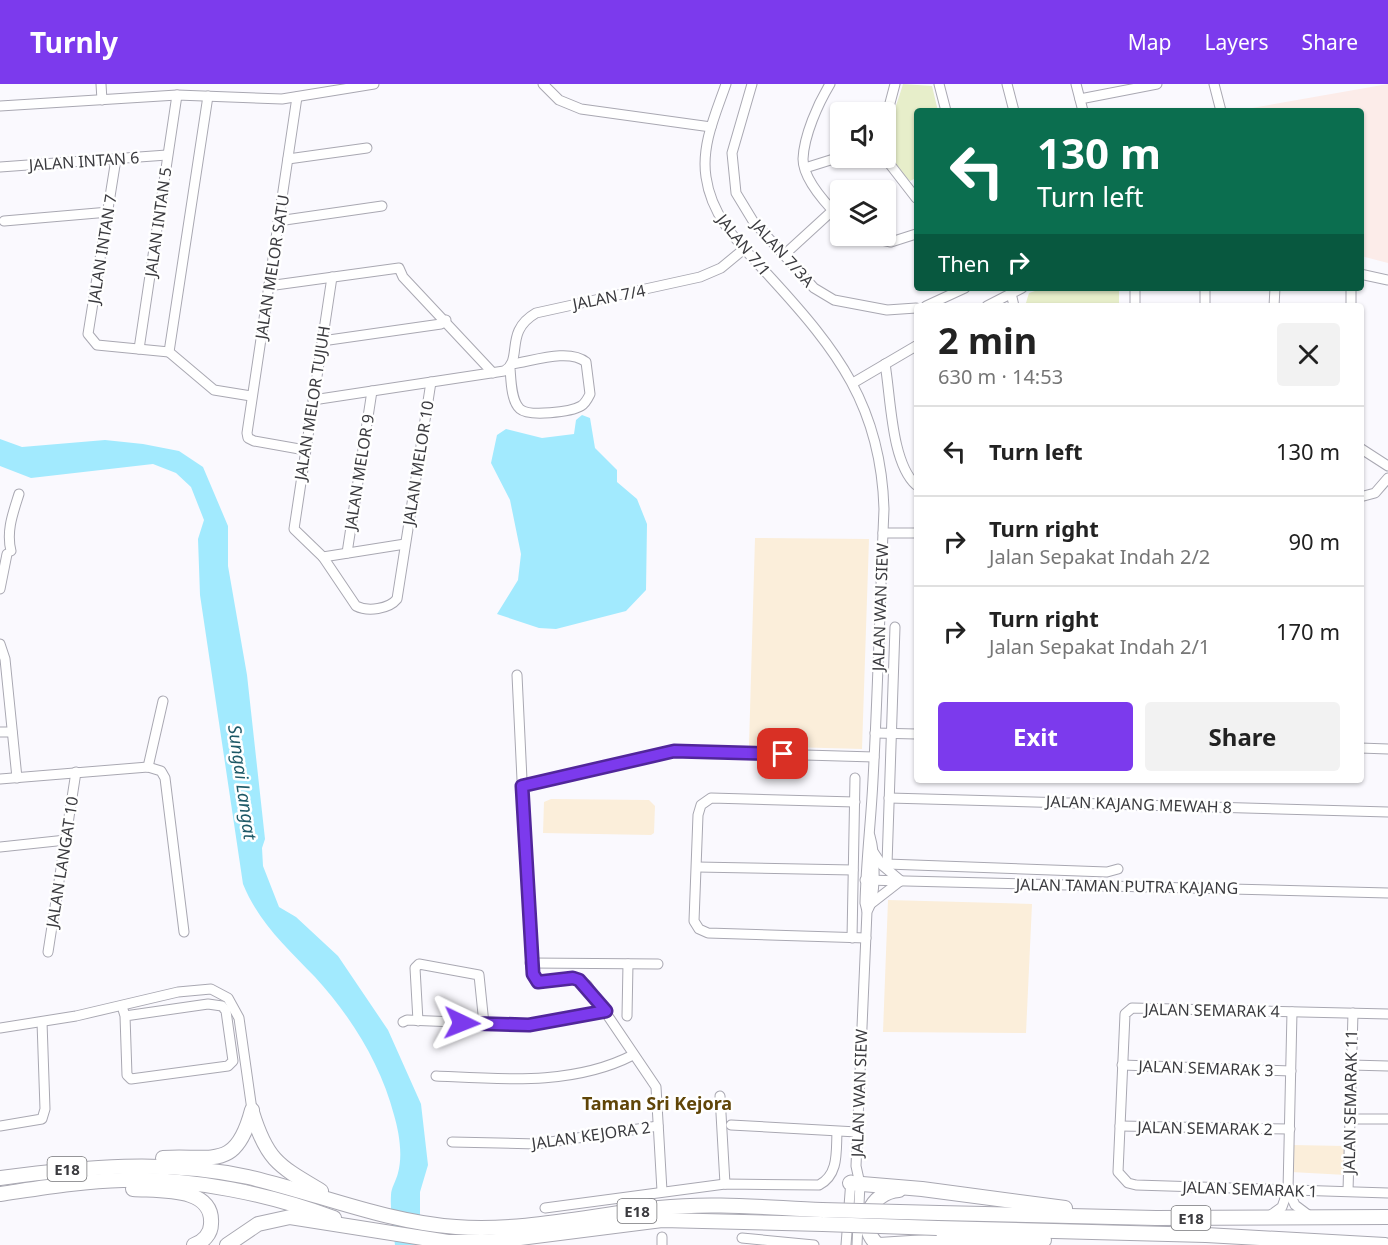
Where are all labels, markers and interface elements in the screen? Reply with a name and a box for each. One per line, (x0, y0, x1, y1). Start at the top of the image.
text: Turnly (30, 23, 118, 61)
text: Map (1128, 28, 1172, 56)
text: Layers (1205, 28, 1269, 56)
text: Share (1302, 28, 1358, 56)
map controls (830, 102, 896, 246)
button: sound (830, 102, 896, 168)
text: 130 m (1037, 124, 1161, 181)
icon: left (938, 132, 1016, 210)
street label: JALAN INTAN 6 (26, 146, 140, 176)
street label: JALAN INTAN 5 (139, 166, 177, 280)
text: Turn left (1037, 178, 1143, 215)
button: layers (830, 180, 896, 246)
street label: JALAN INTAN 7 (82, 193, 122, 307)
street label: JALAN MELOR SATU (249, 193, 294, 343)
street label: JALAN 7/1 (711, 208, 776, 281)
street label: JALAN 7/3A (745, 213, 820, 292)
icon: right (1002, 246, 1035, 279)
text: Then (938, 248, 990, 278)
street label: JALAN 7/4 (569, 279, 647, 315)
text: 2 min (938, 316, 1037, 365)
button: close (1277, 323, 1340, 386)
street label: JALAN MELOR TUJUH (289, 324, 335, 484)
text: 630 m · 14:53 (938, 363, 1063, 390)
street label: JALAN MELOR 10 (397, 399, 439, 529)
street label: JALAN MELOR 9 (339, 413, 379, 533)
icon: left (938, 435, 971, 468)
text: Turn left (989, 436, 1083, 466)
text: 130 m (1276, 436, 1340, 466)
text: Turn right (989, 513, 1099, 543)
icon: right (938, 525, 971, 558)
text: 90 m (1289, 526, 1340, 556)
street label: JALAN WAN SIEW (867, 542, 893, 673)
text: Jalan Sepakat Indah 2/2 (989, 543, 1210, 570)
text: Turn right (989, 603, 1099, 633)
icon: right (938, 615, 971, 648)
text: 170 m (1276, 616, 1340, 646)
text: Jalan Sepakat Indah 2/1 (989, 633, 1210, 660)
button: Exit (938, 702, 1133, 771)
button: Share (1145, 702, 1340, 771)
water label: Sungai Langat (223, 723, 263, 842)
pin (757, 728, 808, 779)
icon: arrive (766, 737, 799, 770)
street label: JALAN KAJANG MEWAH 8 (1044, 790, 1232, 818)
street label: JALAN LANGAT 10 (40, 795, 83, 931)
street label: JALAN TAMAN PUTRA KAJANG (1014, 873, 1238, 899)
position arrow (430, 991, 494, 1055)
street label: JALAN SEMARAK 4 (1142, 998, 1280, 1022)
street label: JALAN WAN SIEW (846, 1028, 872, 1159)
street label: JALAN SEMARAK 11 (1338, 1030, 1362, 1176)
street label: JALAN SEMARAK 3 (1136, 1055, 1274, 1081)
district label: Taman Sri Kejora (582, 1091, 732, 1115)
street label: JALAN KEJORA 2 (528, 1116, 652, 1154)
street label: JALAN SEMARAK 2 (1135, 1116, 1273, 1140)
road number: E18 (48, 1157, 86, 1181)
street label: JALAN SEMARAK 1 (1180, 1176, 1318, 1202)
road number: E18 (618, 1199, 656, 1223)
road number: E18 (1172, 1206, 1210, 1230)

